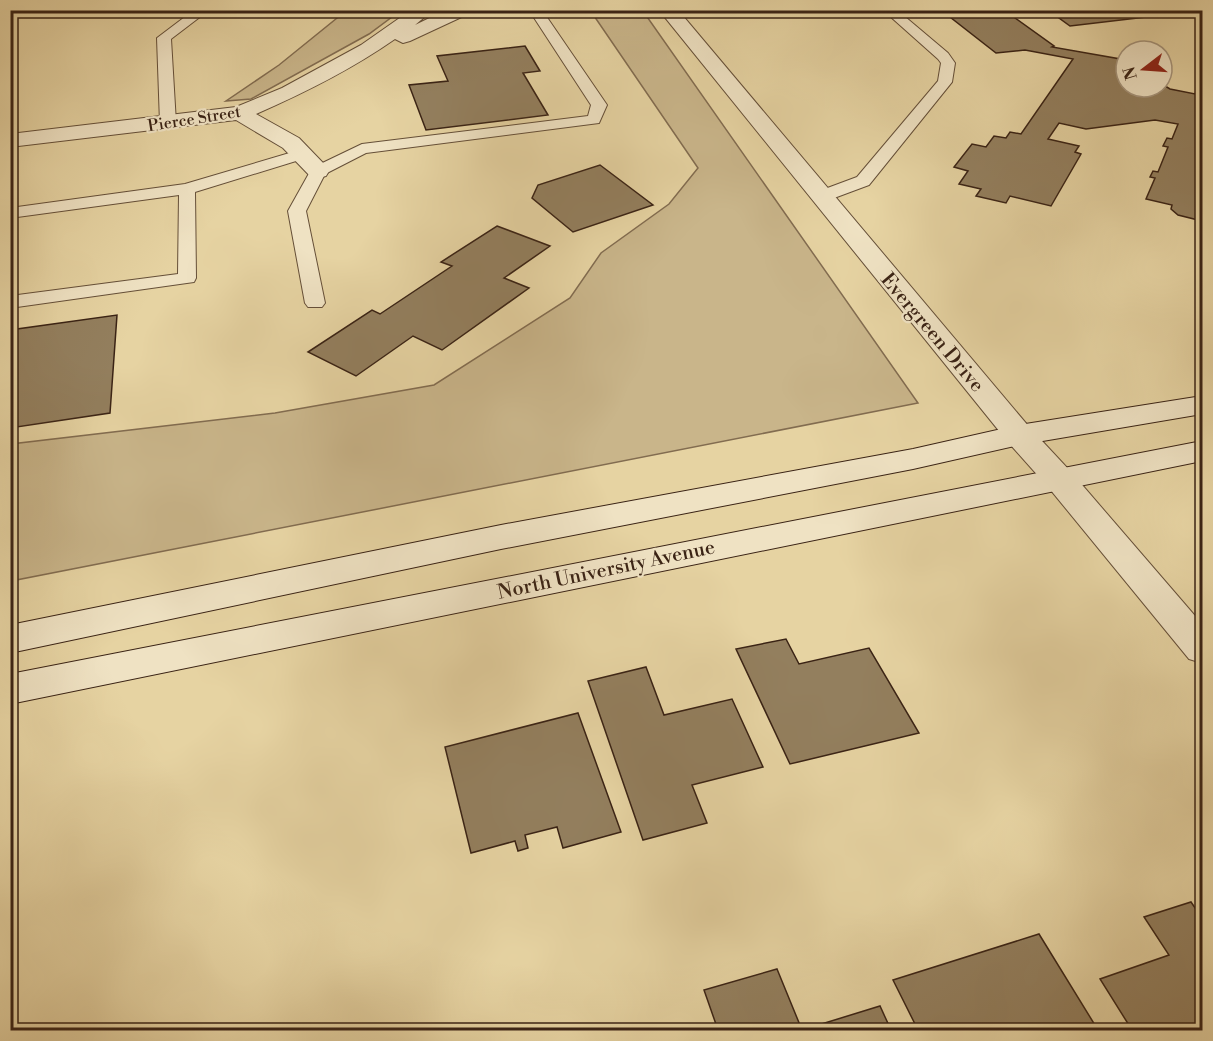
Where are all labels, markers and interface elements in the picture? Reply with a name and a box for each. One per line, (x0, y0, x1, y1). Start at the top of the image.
north arrow (1114, 39, 1174, 99)
text: N (1119, 64, 1142, 82)
street label: Pierce Street (146, 102, 242, 136)
street label: Evergreen Drive (875, 268, 989, 398)
street label: North University Avenue (495, 535, 717, 606)

